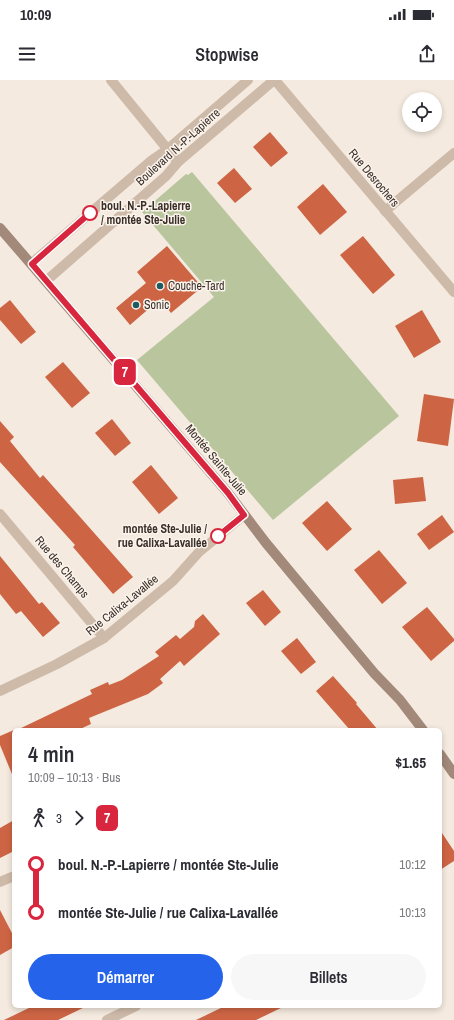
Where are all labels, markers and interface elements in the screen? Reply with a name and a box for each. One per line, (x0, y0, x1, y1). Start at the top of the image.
text: 10:09 (20, 4, 51, 25)
text: Stopwise (195, 42, 259, 67)
icon: menu (16, 43, 38, 65)
icon: share (416, 43, 438, 65)
map controls (402, 92, 442, 132)
button: locate (402, 92, 442, 132)
street label: Boulevard N.-P.-Lapierre (132, 105, 224, 189)
street label: Rue Desrochers (345, 146, 403, 210)
place label: boul. N.-P.-Lapierre / montée Ste-Julie (101, 198, 191, 228)
marker: boul. N.-P.-Lapierre / montée Ste-Julie (82, 205, 98, 221)
place label: Couche-Tard (168, 278, 225, 294)
marker: Couche-Tard (155, 281, 165, 291)
place label: Sonic (144, 297, 169, 313)
marker: Sonic (131, 300, 141, 310)
line badge: 7 (112, 359, 138, 385)
text: 7 (122, 363, 128, 381)
street label: Montée Sainte-Julie (182, 421, 250, 499)
place label: montée Ste-Julie / rue Calixa-Lavallée (118, 521, 208, 551)
marker: montée Ste-Julie / rue Calixa-Lavallée (210, 528, 226, 544)
street label: Rue des Champs (31, 533, 93, 601)
street label: Rue Calixa-Lavallée (83, 571, 161, 639)
text: 4 min (28, 739, 74, 769)
text: $1.65 (395, 752, 426, 773)
text: 10:09 – 10:13 · Bus (28, 769, 120, 786)
icon: walk (28, 807, 50, 829)
icon: forward (68, 807, 90, 829)
text: 7 (104, 809, 110, 827)
text: 3 (56, 810, 62, 827)
text: boul. N.-P.-Lapierre / montée Ste-Julie (58, 854, 279, 875)
text: 10:12 (399, 856, 426, 873)
text: montée Ste-Julie / rue Calixa-Lavallée (58, 902, 278, 923)
text: 10:13 (399, 904, 426, 921)
button: Démarrer (28, 954, 223, 1000)
button: Billets (231, 954, 426, 1000)

